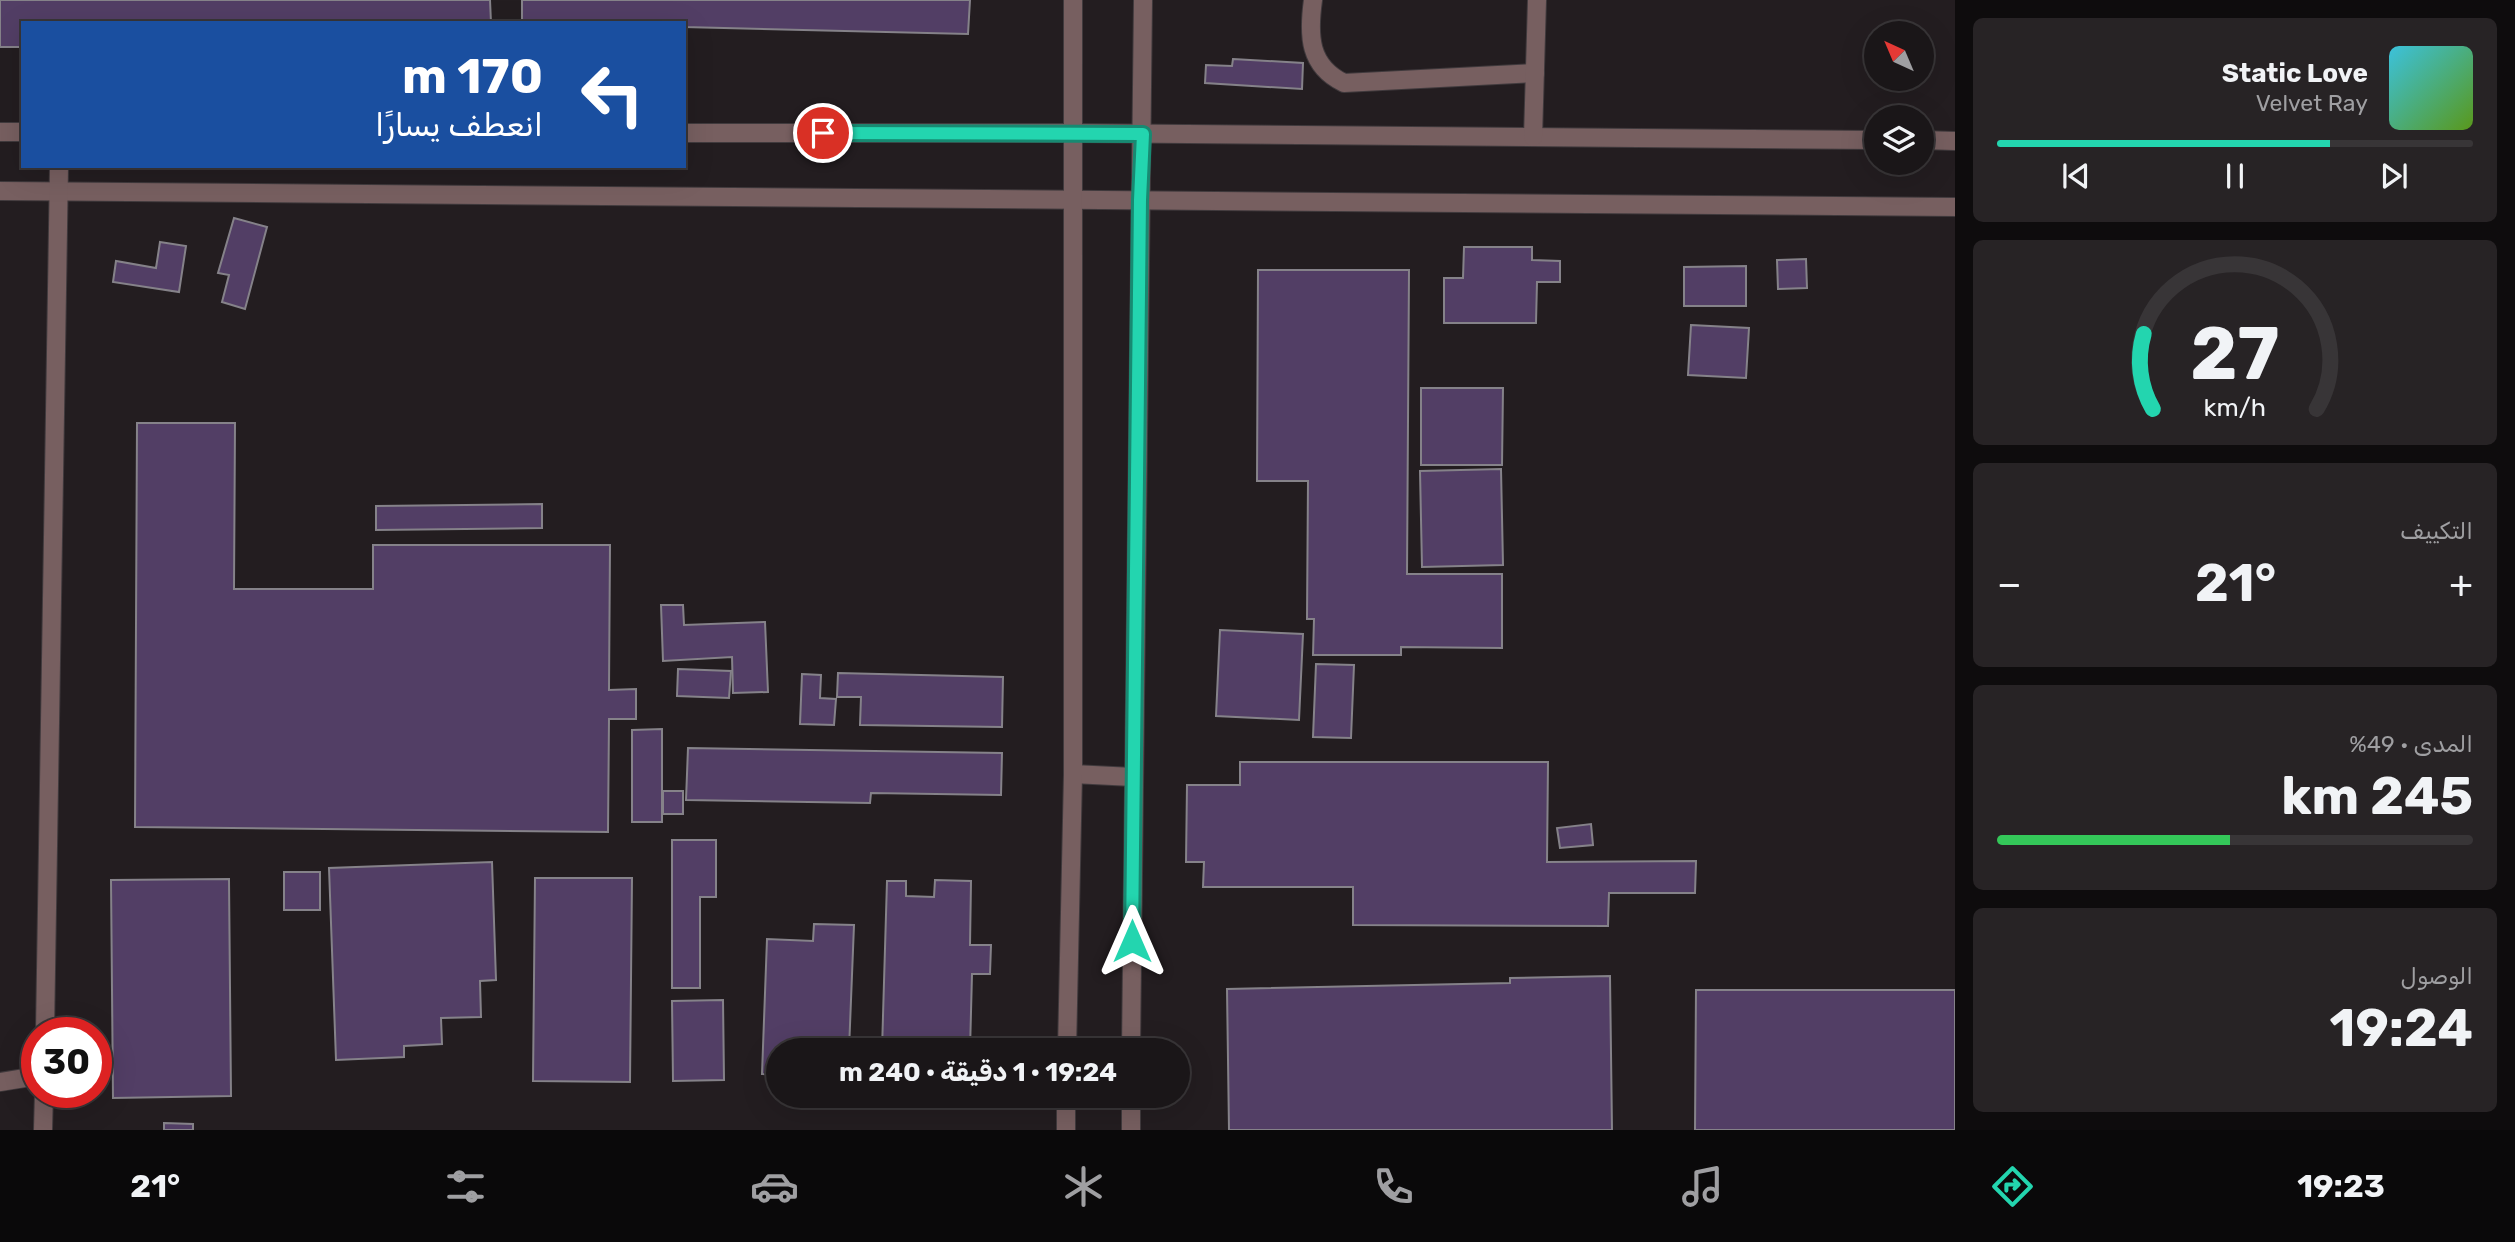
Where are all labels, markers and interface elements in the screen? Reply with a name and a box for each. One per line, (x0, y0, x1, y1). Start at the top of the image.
north arrow (1864, 21, 1934, 91)
map controls (1864, 21, 1934, 175)
text: 170 m (402, 47, 543, 105)
icon: left (567, 49, 658, 140)
text: Static Love (2222, 58, 2368, 89)
text: Velvet Ray (2256, 89, 2368, 117)
pin (793, 103, 853, 163)
button: layers (1864, 105, 1934, 175)
text: انعطف يسارًا (375, 106, 543, 144)
icon: arrive (804, 114, 842, 152)
icon: previous (2057, 157, 2095, 195)
icon: pause (2216, 157, 2254, 195)
icon: next (2375, 157, 2413, 195)
text: 27 (2190, 311, 2280, 397)
text: km/h (2204, 392, 2266, 421)
text: التكييف (2400, 517, 2473, 545)
text: 21° (2195, 552, 2276, 614)
text: − (1997, 561, 2022, 607)
text: + (2449, 561, 2473, 607)
text: المدى · 49% (2349, 730, 2473, 758)
text: 245 km (2281, 765, 2473, 827)
position arrow (1095, 904, 1169, 978)
text: الوصول (2401, 962, 2473, 990)
text: 19:24 (2330, 997, 2473, 1059)
speed limit sign: 30 (21, 1017, 112, 1108)
text: 19:24 · 1 دقيقة · 240 m (839, 1057, 1117, 1088)
icon: filters (441, 1162, 490, 1211)
icon: car (750, 1162, 799, 1211)
icon: climate (1059, 1162, 1108, 1211)
icon: phone (1369, 1162, 1418, 1211)
icon: music (1678, 1162, 1727, 1211)
icon: directions (1988, 1162, 2037, 1211)
text: 21° (130, 1167, 180, 1205)
text: 19:23 (2297, 1167, 2385, 1205)

